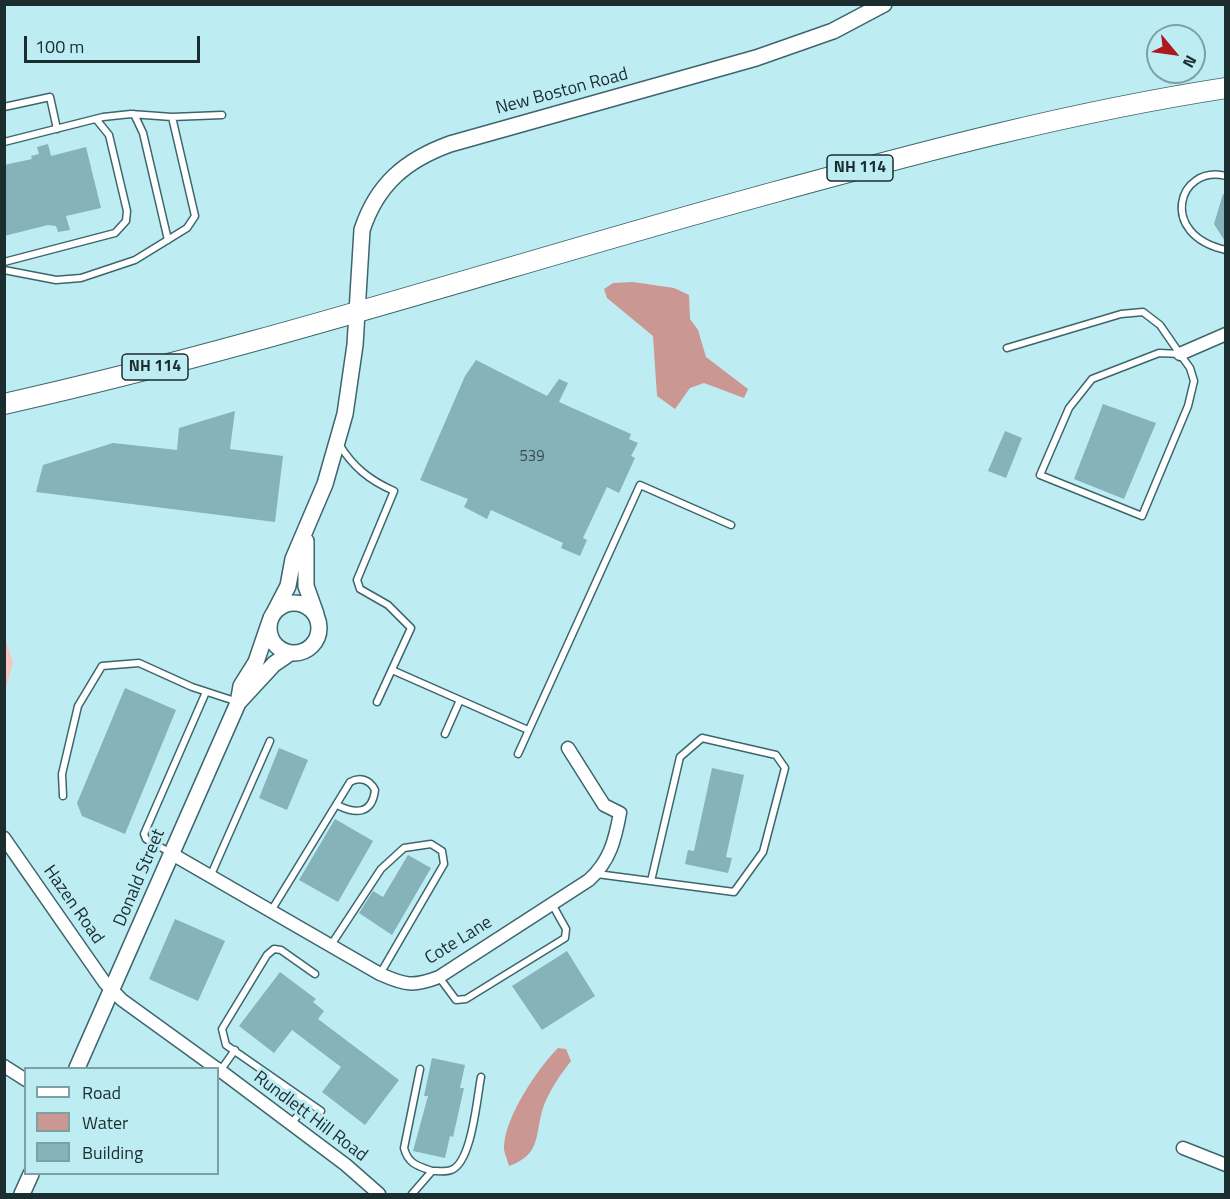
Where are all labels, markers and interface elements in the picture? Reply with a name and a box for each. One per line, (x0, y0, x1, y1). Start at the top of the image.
scale bar (27, 24, 202, 62)
north arrow (1146, 24, 1206, 84)
text: 100 m (35, 33, 84, 60)
text: N (1177, 51, 1203, 72)
street label: New Boston Road (493, 64, 631, 120)
road number: NH 114 (827, 155, 893, 181)
road number: NH 114 (122, 354, 188, 380)
house number: 539 (519, 448, 545, 466)
street label: Donald Street (110, 826, 170, 930)
street label: Hazen Road (38, 862, 108, 948)
street label: Cote Lane (422, 912, 496, 970)
legend (24, 1067, 219, 1175)
street label: Rundlett Hill Road (249, 1067, 371, 1167)
text: Road (82, 1079, 121, 1106)
text: Water (82, 1109, 128, 1136)
text: Building (82, 1139, 143, 1166)

